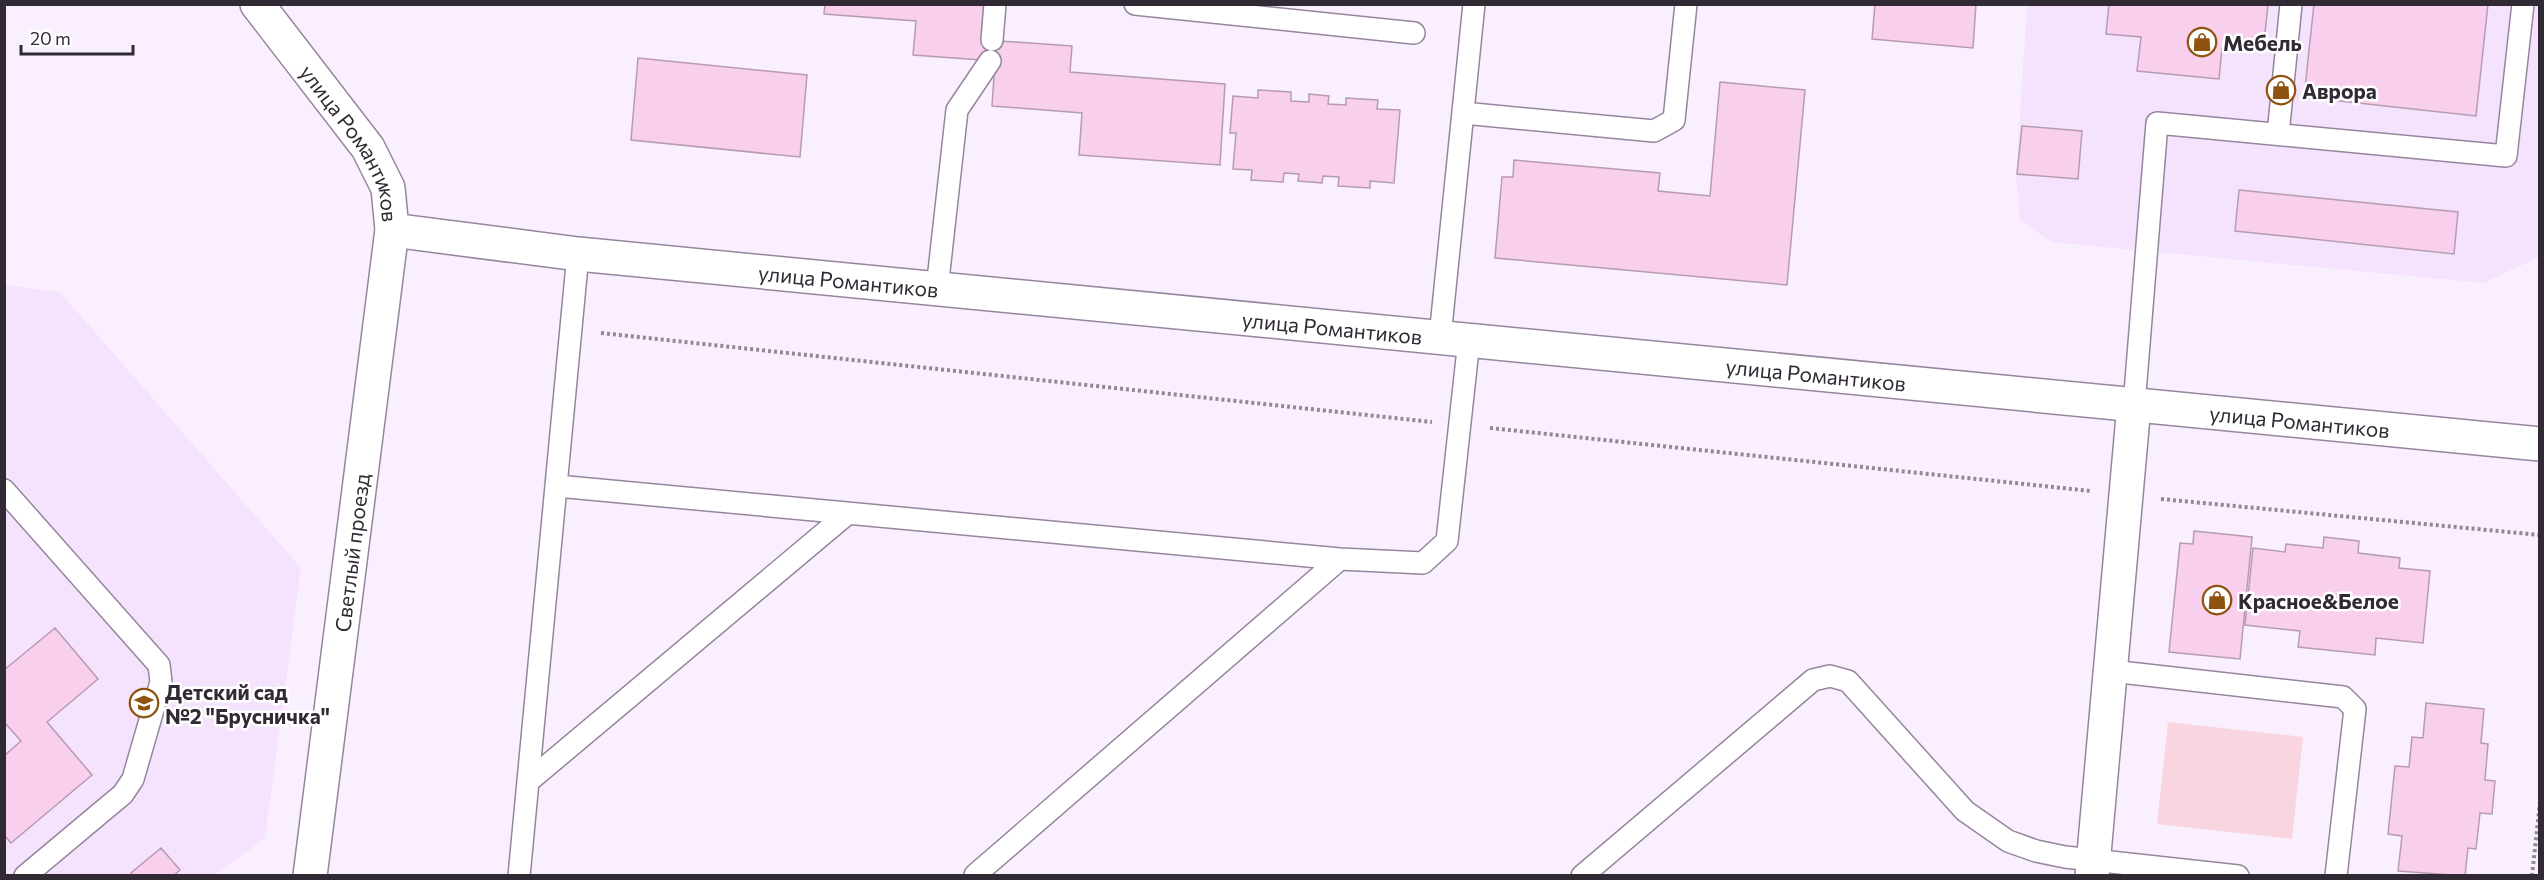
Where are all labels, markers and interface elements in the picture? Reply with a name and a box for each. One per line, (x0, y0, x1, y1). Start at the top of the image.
scale bar (21, 18, 134, 56)
shop icon: Мебель (2186, 26, 2218, 58)
text: 20 m (30, 27, 71, 49)
place label: Мебель (2223, 30, 2302, 55)
street label: улица Романтиков (296, 59, 404, 223)
shop icon: Аврора (2265, 74, 2297, 106)
place label: Аврора (2302, 78, 2377, 103)
street label: улица Романтиков (757, 259, 940, 301)
street label: улица Романтиков (1241, 306, 1424, 348)
street label: улица Романтиков (1725, 353, 1907, 395)
street label: улица Романтиков (2208, 400, 2391, 442)
street label: Светлый проезд (329, 472, 374, 633)
shop icon: Красное&Белое (2201, 584, 2233, 616)
place label: Красное&Белое (2238, 588, 2399, 613)
place label: Детский сад №2 "Брусничка" (165, 679, 330, 728)
school or university icon: Детский сад №2 "Брусничка" (128, 687, 160, 719)

